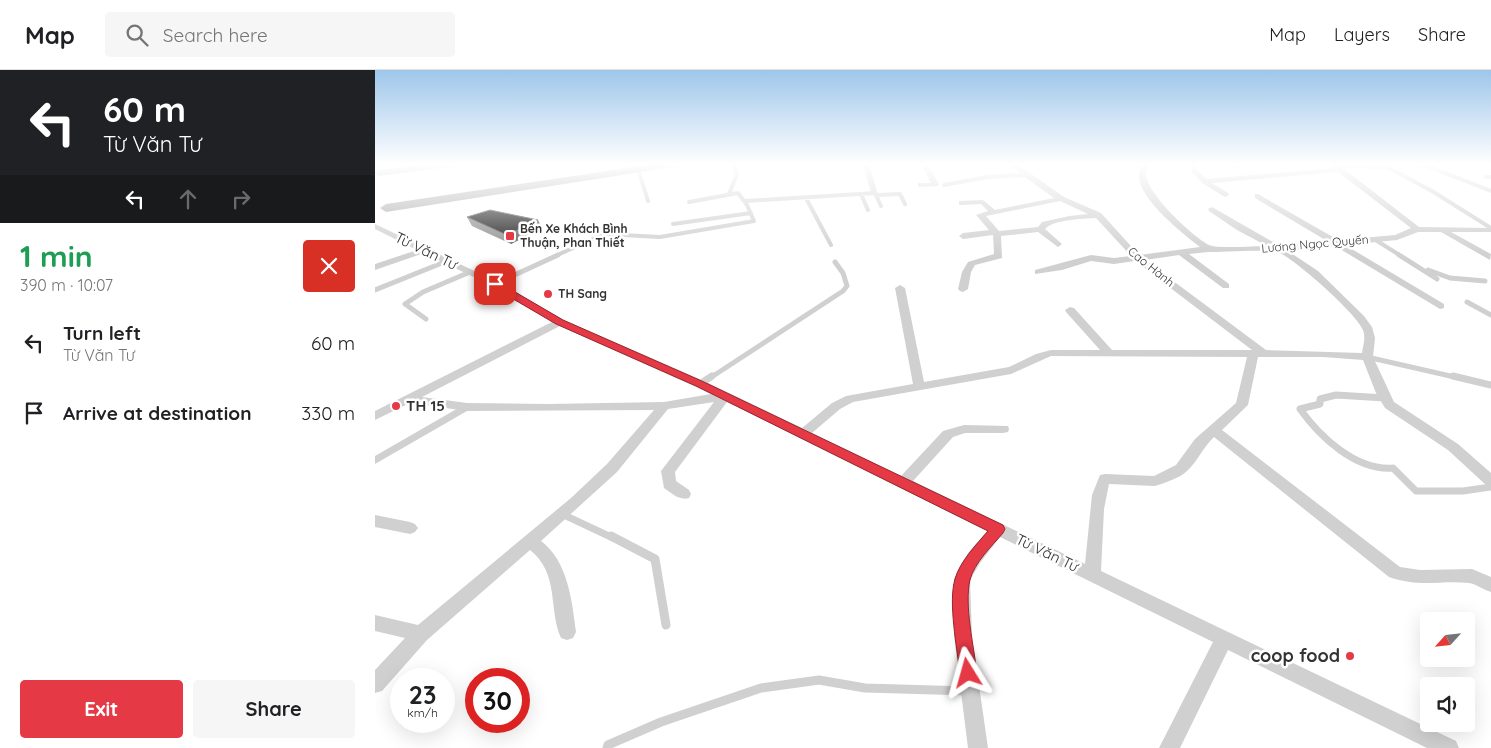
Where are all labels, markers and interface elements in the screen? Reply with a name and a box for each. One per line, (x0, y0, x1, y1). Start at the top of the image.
search box (105, 12, 455, 57)
text: Map (25, 20, 75, 50)
icon: search (123, 21, 151, 49)
text: Search here (163, 23, 268, 47)
text: Map (1269, 23, 1306, 46)
text: Layers (1334, 23, 1390, 46)
text: Share (1418, 23, 1466, 46)
text: 60 m (103, 87, 186, 131)
icon: left (20, 90, 85, 155)
text: Từ Văn Tư (103, 130, 202, 158)
icon: left (121, 185, 149, 213)
icon: ahead (174, 185, 202, 213)
icon: right (227, 185, 255, 213)
place label: Bến Xe Khách Bình Thuận, Phan Thiết (520, 221, 628, 250)
street label: Từ Văn Tư (392, 227, 462, 274)
marker: Bến Xe Khách Bình Thuận, Phan Thiết (504, 230, 516, 242)
street label: Lương Ngọc Quyến (1261, 231, 1369, 256)
text: 1 min (20, 237, 93, 275)
button: close (303, 240, 355, 292)
street label: Cao Hành (1125, 243, 1178, 290)
pin (474, 263, 516, 305)
icon: arrive (481, 270, 509, 298)
text: 390 m · 10:07 (20, 275, 113, 295)
place label: TH Sang (558, 286, 607, 301)
marker: TH Sang (542, 288, 554, 300)
text: Turn left (63, 321, 141, 345)
icon: left (20, 329, 48, 357)
text: 60 m (311, 331, 355, 355)
text: Từ Văn Tư (63, 345, 135, 365)
place label: TH 15 (406, 396, 445, 415)
icon: arrive (20, 399, 48, 427)
marker: TH 15 (390, 400, 402, 412)
text: Arrive at destination (63, 401, 252, 425)
text: 330 m (301, 401, 355, 425)
street label: Từ Văn Tư (1013, 529, 1083, 576)
north arrow (1420, 612, 1475, 668)
map controls (1420, 612, 1475, 732)
place label: coop food (1251, 644, 1340, 667)
position arrow (941, 646, 993, 698)
marker: coop food (1344, 650, 1356, 662)
speed limit sign: 30 (465, 668, 530, 733)
button: sound (1420, 677, 1475, 732)
text: 23 (409, 679, 436, 710)
button: Exit (20, 680, 183, 738)
button: Share (193, 680, 355, 738)
text: km/h (407, 705, 438, 720)

